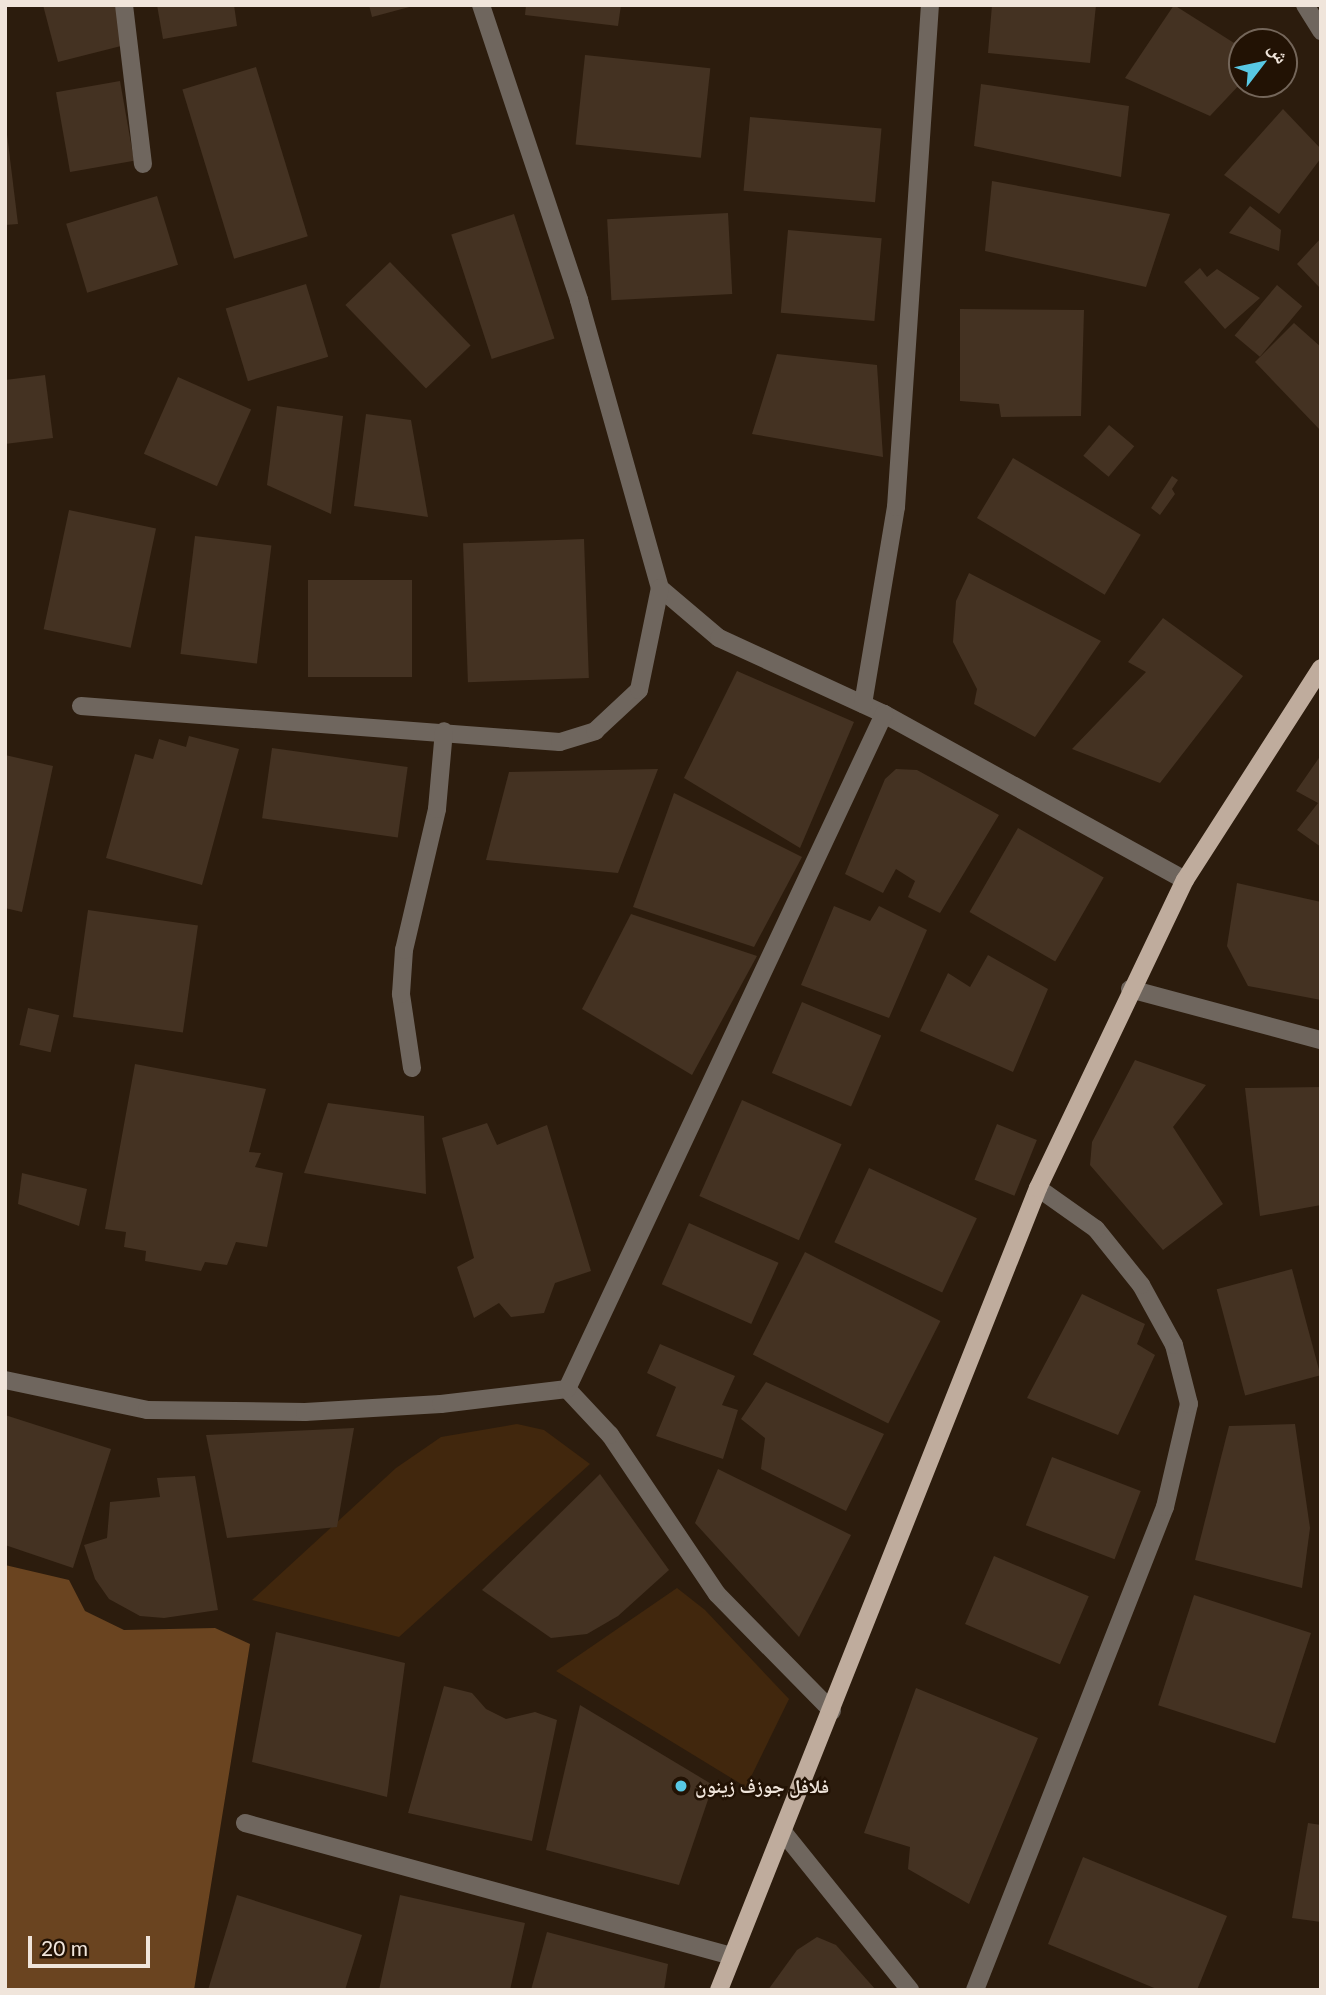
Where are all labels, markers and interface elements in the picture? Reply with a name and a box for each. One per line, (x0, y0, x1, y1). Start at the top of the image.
north arrow (1228, 28, 1298, 98)
text: ش (1264, 38, 1295, 67)
place label: فلافل جوزف زينون (695, 1775, 829, 1797)
marker: فلافل جوزف زينون (673, 1778, 689, 1794)
scale bar (32, 1922, 154, 1966)
text: 20 m (41, 1935, 88, 1960)

